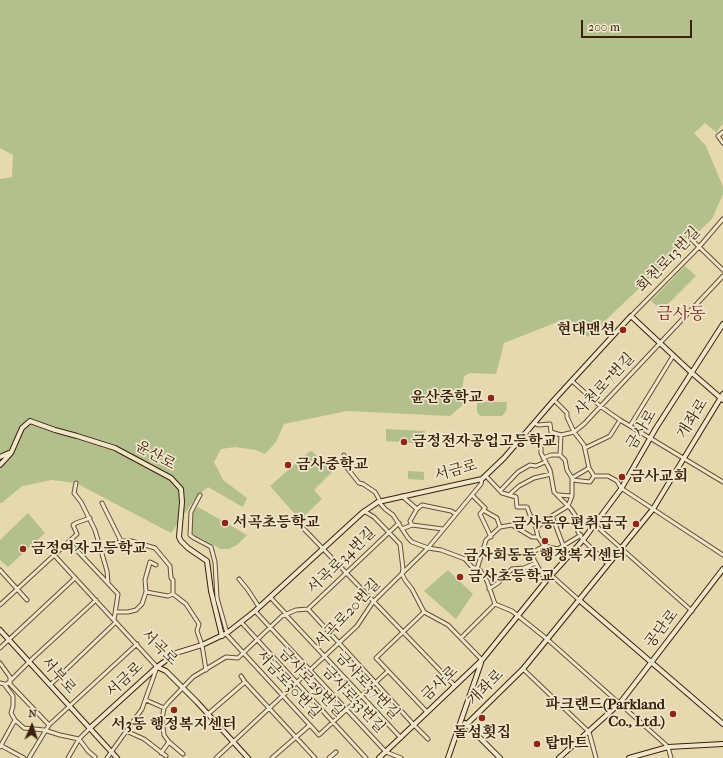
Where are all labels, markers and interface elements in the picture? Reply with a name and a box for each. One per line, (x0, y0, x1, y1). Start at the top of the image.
scale bar (583, 12, 694, 38)
text: 200 m (588, 20, 620, 34)
street label: 회천로13번길 (633, 224, 705, 296)
district label: 금사동 (656, 305, 706, 325)
place label: 현대맨션 (557, 321, 615, 339)
marker: 현대맨션 (618, 325, 628, 335)
street label: 사천로7번길 (571, 350, 639, 420)
place label: 윤산중학교 (411, 389, 483, 407)
marker: 윤산중학교 (486, 393, 496, 403)
street label: 개좌로 (674, 396, 712, 442)
street label: 금사로 (623, 407, 661, 453)
place label: 금정전자공업고등학교 (412, 433, 557, 451)
marker: 금정전자공업고등학교 (399, 437, 409, 447)
street label: 윤산로 (132, 438, 178, 474)
place label: 금사중학교 (296, 456, 368, 474)
street label: 서금로 (433, 457, 479, 485)
marker: 금사중학교 (283, 460, 293, 470)
place label: 금사교회 (630, 468, 688, 486)
marker: 금사교회 (617, 472, 627, 482)
place label: 서곡초등학교 (233, 514, 320, 532)
place label: 금사동우편취급국 (512, 515, 628, 533)
marker: 서곡초등학교 (220, 518, 230, 528)
marker: 금사동우편취급국 (631, 519, 641, 529)
street label: 서곡로34번길 (304, 524, 380, 598)
marker: 금사회동동 행정복지센터 (540, 536, 550, 546)
place label: 금정여자고등학교 (31, 540, 147, 558)
marker: 금정여자고등학교 (18, 544, 28, 554)
place label: 금사회동동 행정복지센터 (464, 547, 626, 565)
place label: 금사초등학교 (468, 568, 555, 586)
marker: 금사초등학교 (455, 572, 465, 582)
street label: 서곡로20번길 (311, 576, 385, 652)
street label: 공단로 (642, 606, 682, 652)
street label: 서곡로 (137, 626, 181, 670)
street label: 금사로29번길 (274, 645, 348, 721)
street label: 서금로30번길 (252, 647, 324, 723)
street label: 금사로37번길 (331, 648, 403, 724)
street label: 서부로 (37, 654, 79, 698)
street label: 서금로 (103, 659, 147, 701)
street label: 금사로33번길 (318, 663, 388, 737)
street label: 금사로 (418, 663, 462, 705)
street label: 개좌로 (464, 666, 508, 710)
place label: 파크랜드(Parkland Co., Ltd.) (545, 696, 665, 731)
marker: 서3동 행정복지센터 (169, 705, 179, 715)
north arrow (12, 706, 52, 746)
text: N (28, 707, 37, 720)
marker: 파크랜드(Parkland Co., Ltd.) (668, 709, 678, 719)
marker: 돌섬횟집 (477, 713, 487, 723)
place label: 서3동 행정복지센터 (111, 716, 237, 734)
place label: 돌섬횟집 (453, 724, 511, 742)
place label: 탑마트 (545, 735, 588, 753)
marker: 탑마트 (532, 739, 542, 749)

